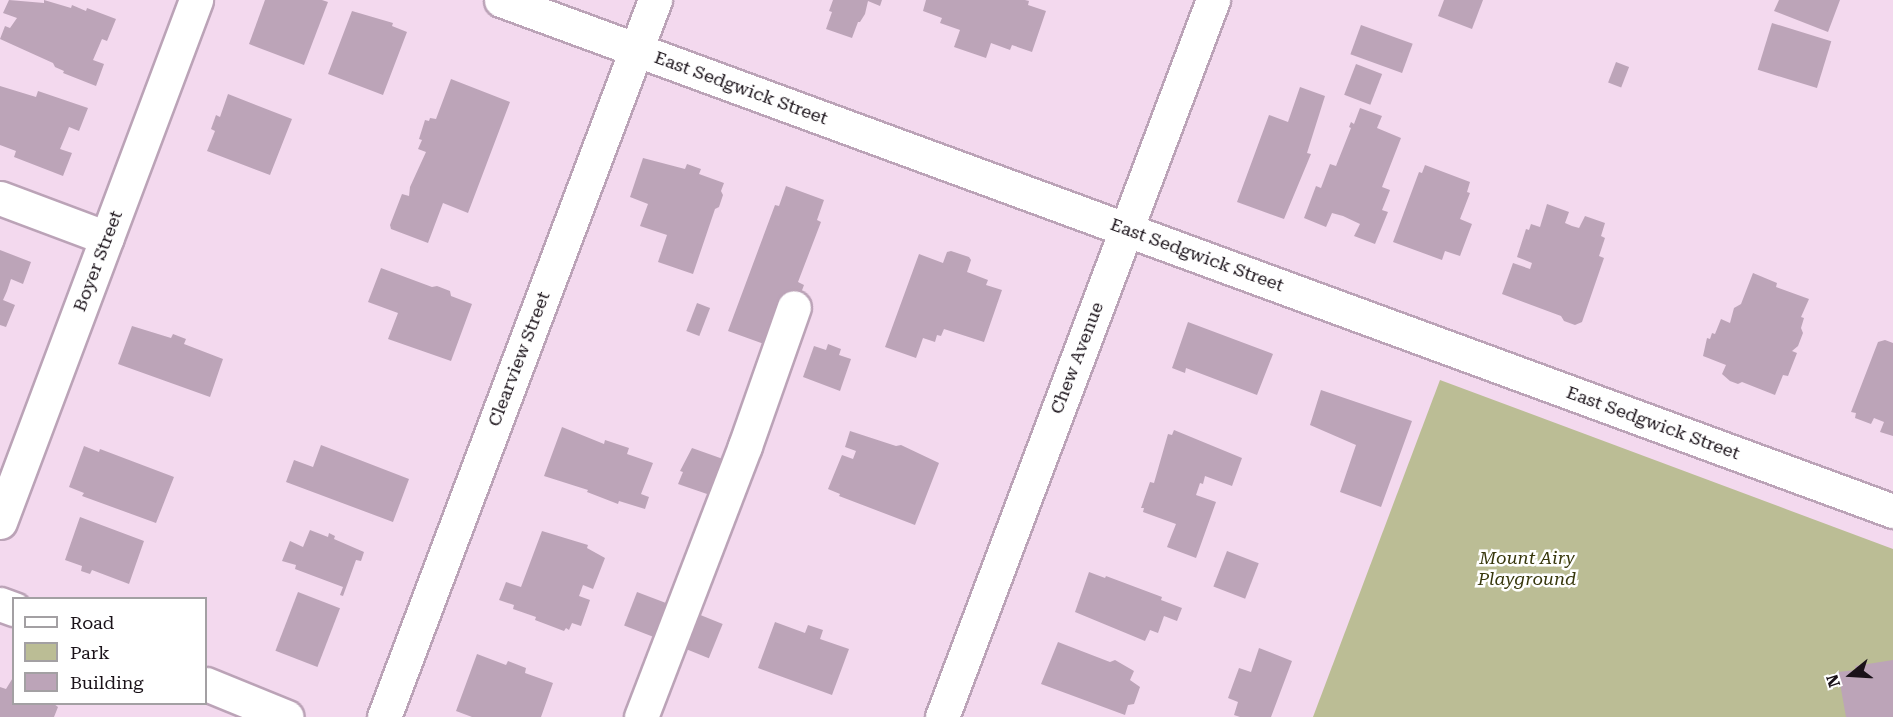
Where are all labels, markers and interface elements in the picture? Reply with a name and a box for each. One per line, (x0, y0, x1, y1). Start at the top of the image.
street label: East Sedgwick Street (651, 47, 831, 129)
street label: Boyer Street (69, 207, 127, 315)
street label: East Sedgwick Street (1107, 214, 1287, 296)
street label: Clearview Street (483, 289, 555, 429)
street label: Chew Avenue (1046, 299, 1108, 417)
street label: East Sedgwick Street (1563, 382, 1743, 464)
park label: Mount Airy Playground (1478, 548, 1576, 590)
legend (12, 597, 207, 705)
text: Road (70, 612, 114, 633)
text: Park (70, 642, 110, 663)
north arrow (1821, 645, 1881, 705)
text: Building (70, 672, 144, 693)
text: N (1822, 672, 1844, 690)

